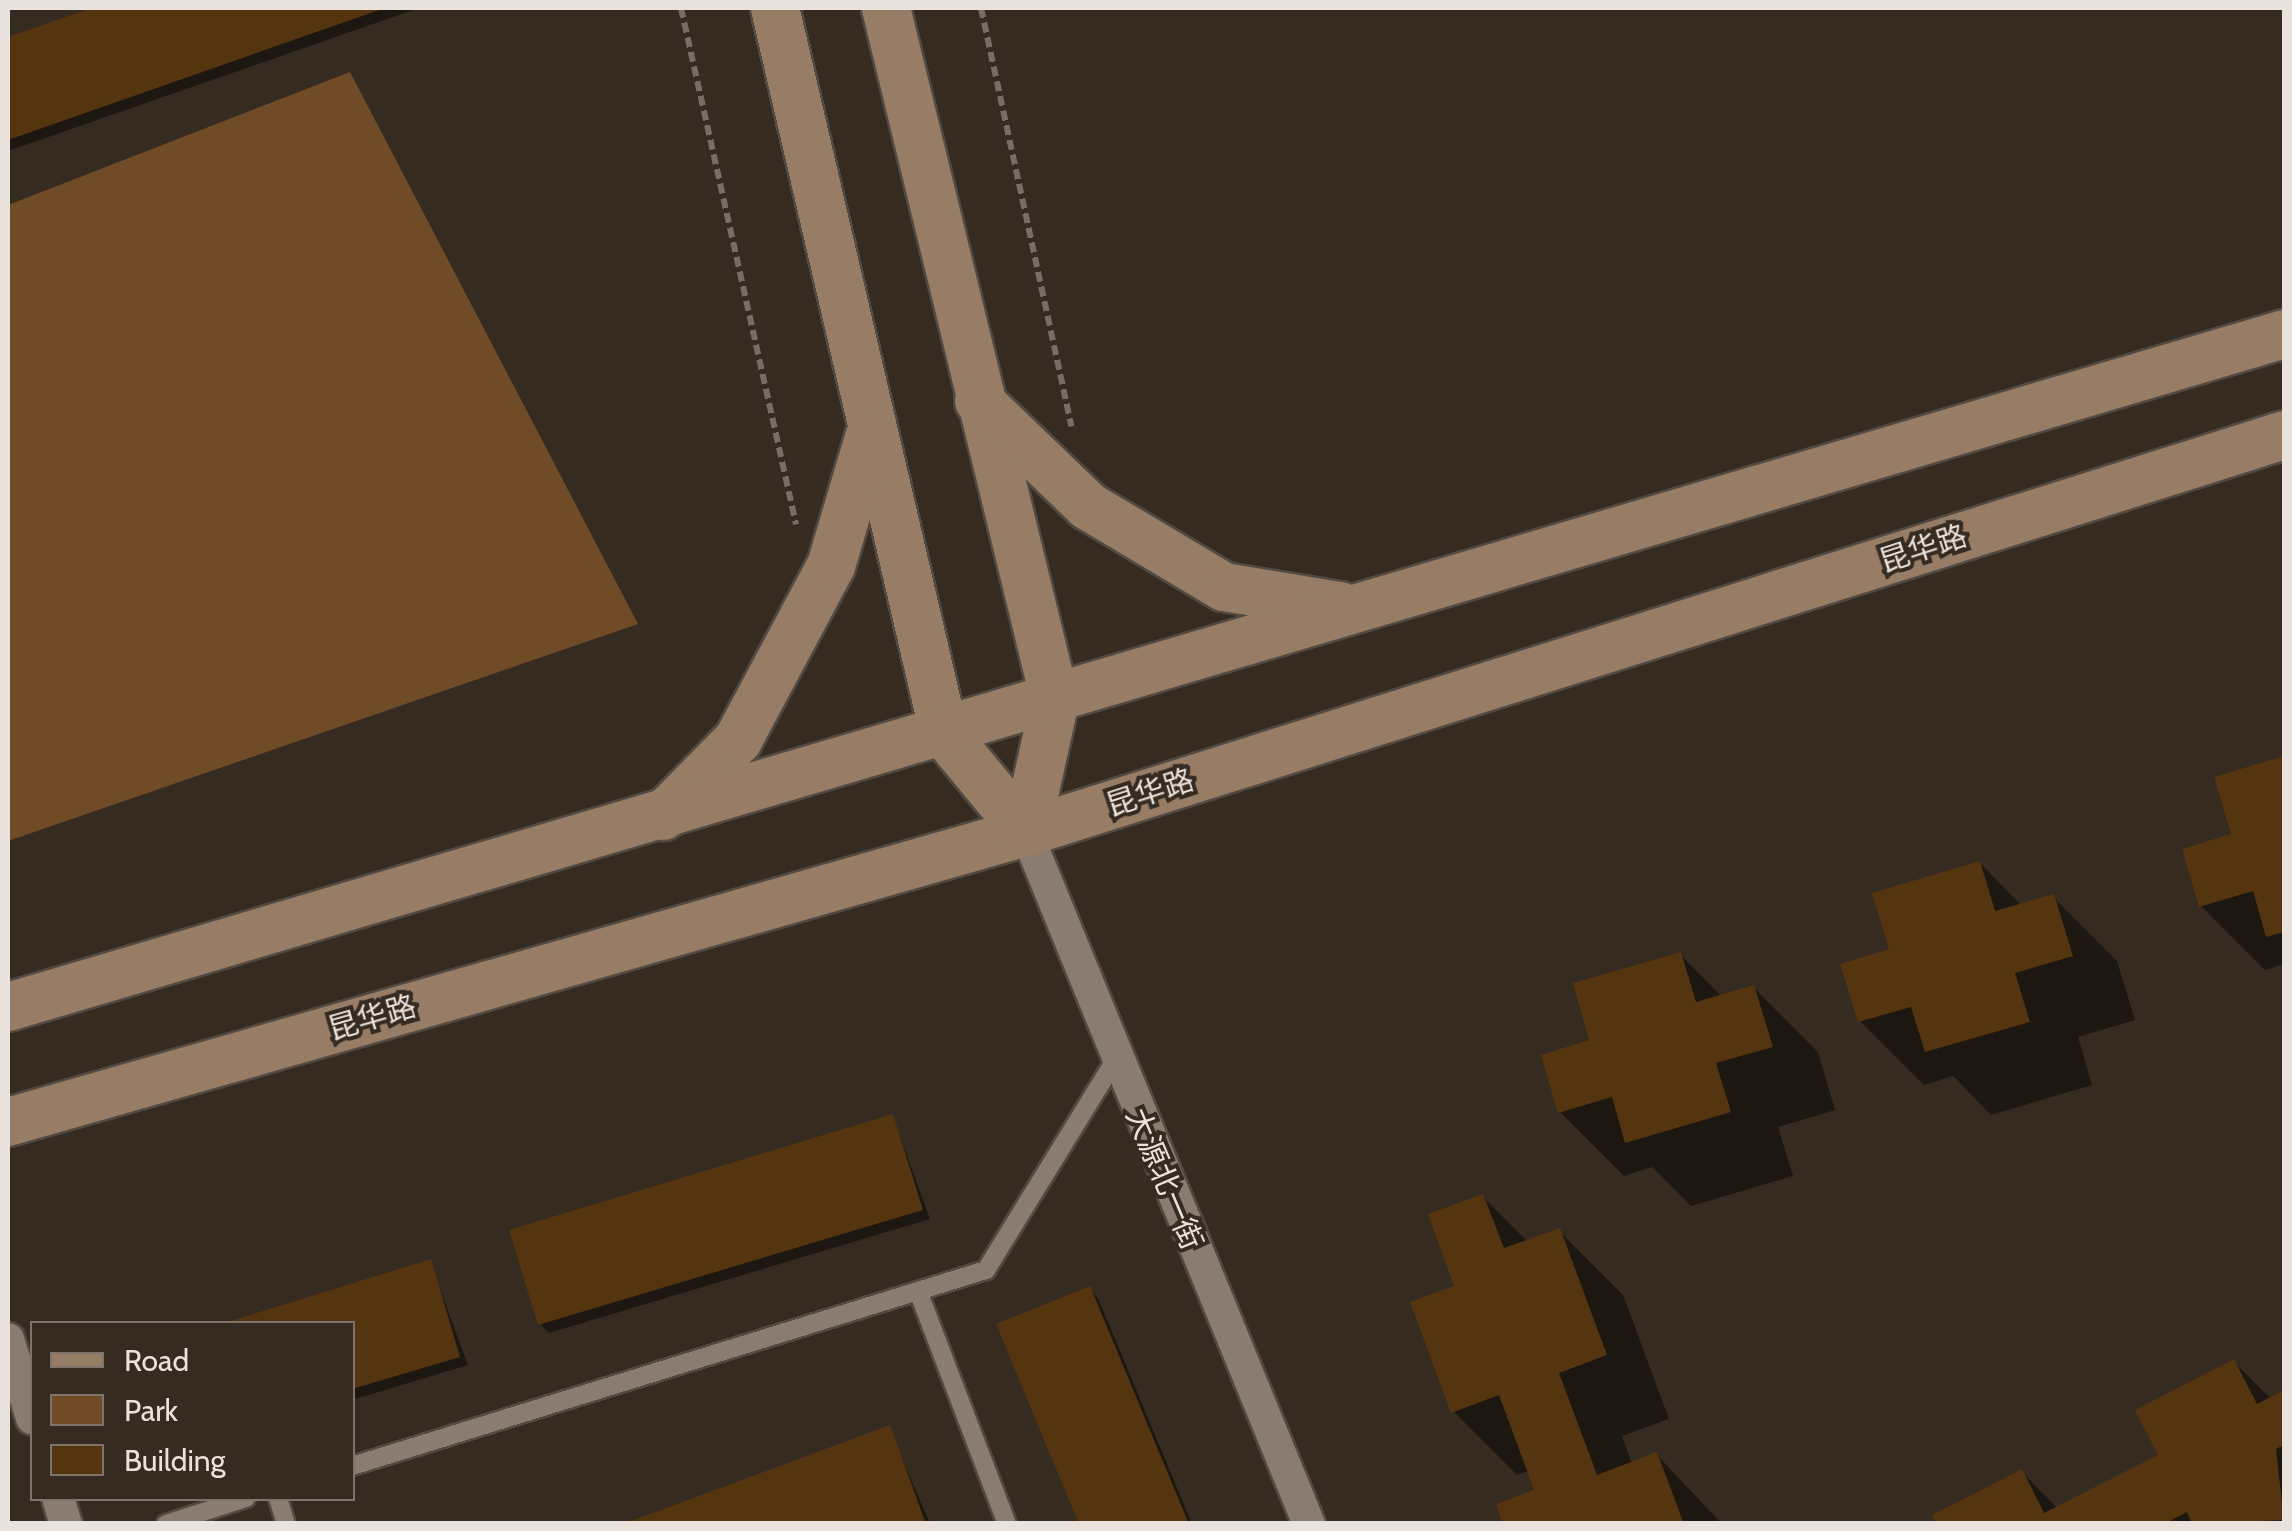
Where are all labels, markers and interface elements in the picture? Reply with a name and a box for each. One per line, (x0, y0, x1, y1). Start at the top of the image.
street label: 昆华路 (1875, 518, 1971, 580)
street label: 昆华路 (1102, 762, 1198, 824)
street label: 昆华路 (324, 988, 420, 1048)
street label: 大源北一街 (1118, 1103, 1210, 1255)
legend (30, 1321, 355, 1501)
text: Road (124, 1342, 189, 1379)
text: Park (124, 1392, 178, 1429)
text: Building (124, 1442, 226, 1479)

